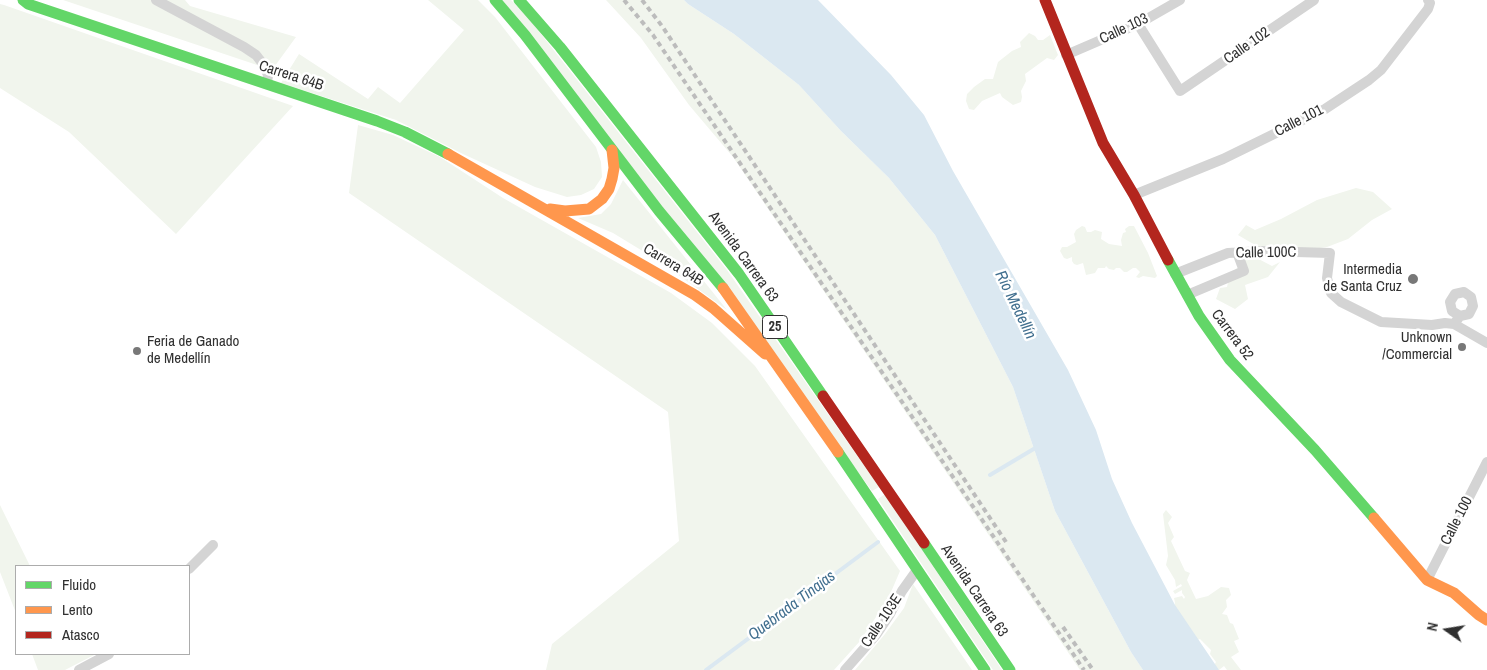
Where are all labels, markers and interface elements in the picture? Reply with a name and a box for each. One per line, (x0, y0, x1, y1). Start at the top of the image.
street label: Calle 103 (1097, 10, 1151, 48)
street label: Calle 102 (1221, 24, 1273, 68)
street label: Carrera 64B (256, 57, 326, 95)
street label: Calle 101 (1272, 101, 1326, 141)
street label: Avenida Carrera 63 (704, 208, 782, 306)
street label: Carrera 64B (640, 240, 706, 290)
street label: Calle 100C (1235, 243, 1297, 263)
place label: Intermedia de Santa Cruz (1323, 261, 1402, 296)
water label: Río Medellín (990, 268, 1040, 342)
marker: Intermedia de Santa Cruz (1406, 272, 1420, 286)
street label: Carrera 52 (1207, 306, 1257, 364)
road number: 25 (762, 316, 788, 338)
place label: Unknown /Commercial (1382, 329, 1452, 364)
place label: Feria de Ganado de Medellín (147, 333, 239, 368)
marker: Unknown /Commercial (1456, 341, 1468, 353)
marker: Feria de Ganado de Medellín (131, 345, 143, 357)
street label: Calle 100 (1437, 494, 1477, 548)
street label: Avenida Carrera 63 (937, 542, 1011, 640)
legend (15, 565, 190, 655)
water label: Quebrada Tinajas (745, 567, 839, 645)
text: Fluido (62, 574, 96, 595)
street label: Calle 103E (858, 591, 906, 651)
text: Lento (62, 599, 93, 620)
north arrow (1422, 605, 1472, 655)
text: N (1423, 621, 1442, 633)
text: Atasco (62, 624, 100, 645)

